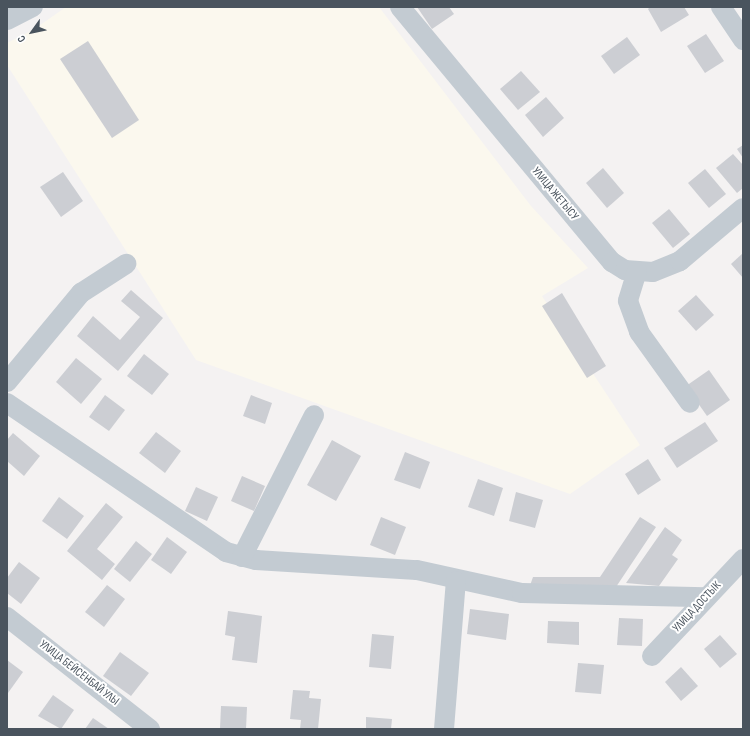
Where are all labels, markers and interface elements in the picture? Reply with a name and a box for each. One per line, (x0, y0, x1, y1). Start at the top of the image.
north arrow (12, 12, 52, 52)
text: С (15, 33, 29, 45)
street label: УЛИЦА ЖЕТЫСУ (529, 164, 581, 224)
street label: УЛИЦА ДОСТЫК (670, 579, 724, 635)
street label: УЛИЦА БЕЙСЕНБАЙ УЛЫ (36, 637, 122, 709)

